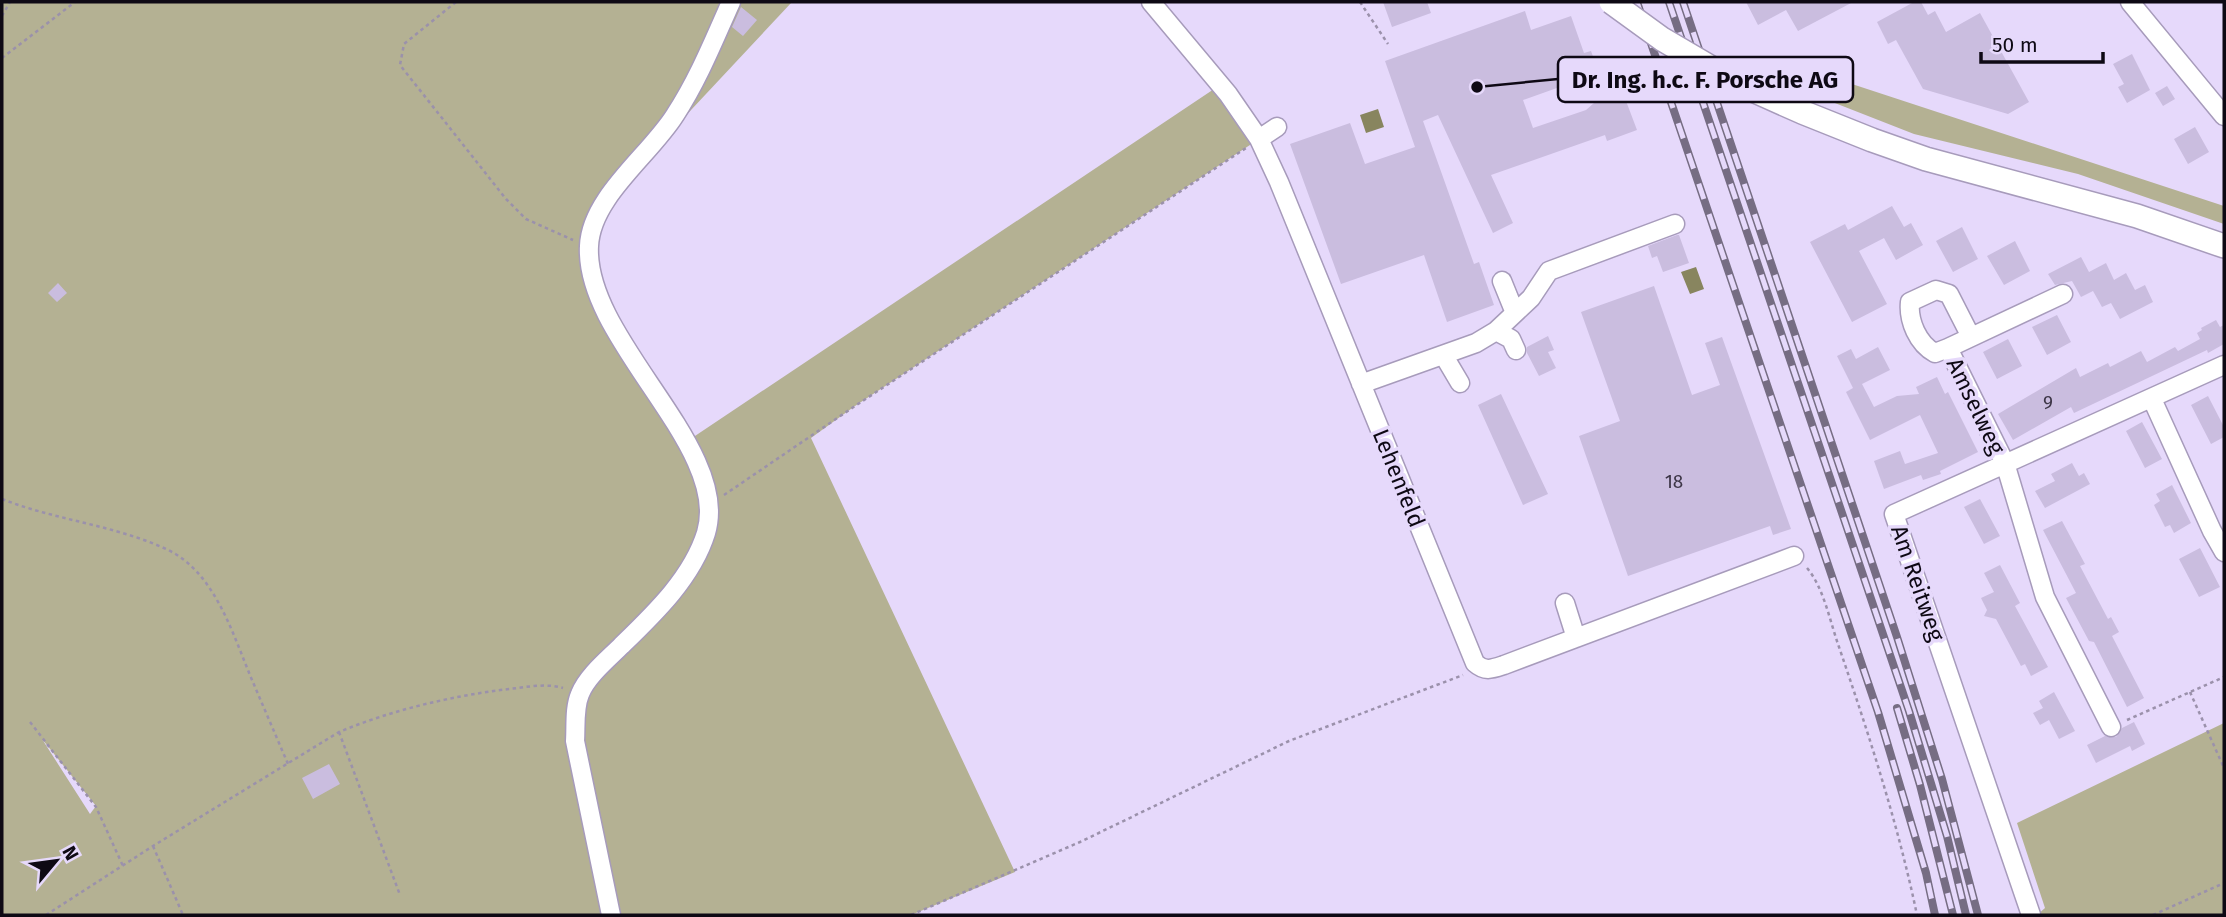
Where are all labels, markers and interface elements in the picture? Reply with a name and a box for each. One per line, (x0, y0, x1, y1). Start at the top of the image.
scale bar (1981, 21, 2104, 65)
text: 50 m (1992, 32, 2038, 58)
callout: Dr. Ing. h.c. F. Porsche AG (1558, 57, 1853, 102)
text: Dr. Ing. h.c. F. Porsche AG (1572, 66, 1838, 94)
street label: Amselweg (1941, 353, 2011, 459)
house number: 9 (2043, 391, 2053, 414)
street label: Lehenfeld (1367, 425, 1431, 531)
house number: 18 (1665, 470, 1683, 493)
street label: Am Reitweg (1885, 521, 1951, 645)
north arrow (21, 826, 91, 896)
text: N (57, 842, 84, 864)

